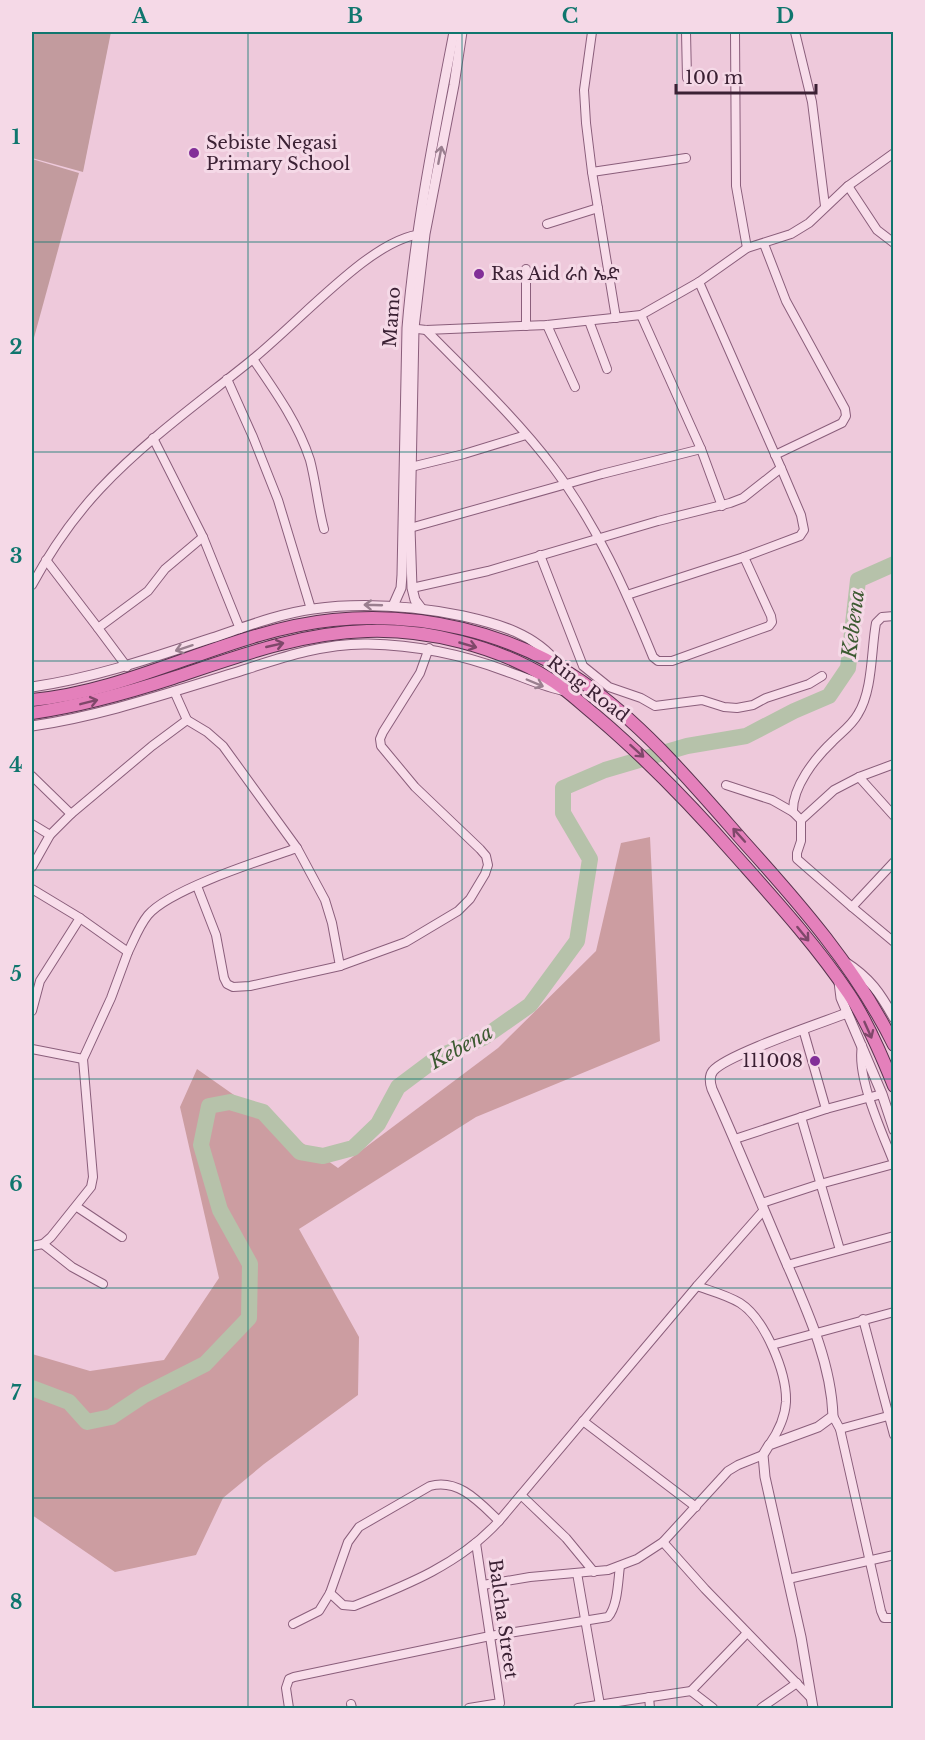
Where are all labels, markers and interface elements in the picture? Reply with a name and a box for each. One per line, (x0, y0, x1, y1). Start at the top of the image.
text: A (131, 4, 149, 28)
text: B (347, 4, 363, 28)
text: C (562, 4, 578, 28)
text: D (776, 4, 794, 28)
scale bar (676, 57, 816, 95)
text: 100 m (685, 67, 743, 89)
text: 1 (12, 125, 21, 149)
place label: Sebiste Negasi Primary School (206, 132, 350, 175)
marker: Sebiste Negasi Primary School (187, 146, 201, 160)
one-way arrow (435, 146, 446, 165)
place label: Ras Aid ራስ ኤድ (491, 263, 620, 285)
marker: Ras Aid ራስ ኤድ (472, 267, 486, 281)
street label: Mamo (379, 286, 405, 348)
text: 2 (9, 335, 23, 359)
text: 3 (10, 544, 22, 568)
water label: Kebena (837, 588, 869, 661)
one-way arrow (364, 600, 384, 611)
one-way arrow (265, 639, 284, 650)
one-way arrow (458, 640, 477, 651)
one-way arrow (175, 643, 194, 654)
street label: Ring Road (543, 651, 633, 727)
one-way arrow (526, 678, 544, 689)
one-way arrow (79, 696, 98, 708)
one-way arrow (629, 744, 644, 758)
text: 4 (9, 753, 23, 777)
one-way arrow (732, 828, 746, 843)
one-way arrow (796, 926, 809, 942)
text: 5 (10, 962, 22, 986)
water label: Kebena (424, 1020, 497, 1075)
one-way arrow (863, 1020, 875, 1038)
place label: 111008 (742, 1050, 803, 1072)
marker: 111008 (808, 1054, 822, 1068)
text: 6 (9, 1172, 23, 1196)
text: 7 (11, 1381, 22, 1405)
street label: Balcha Street (484, 1558, 522, 1681)
text: 8 (10, 1590, 22, 1614)

